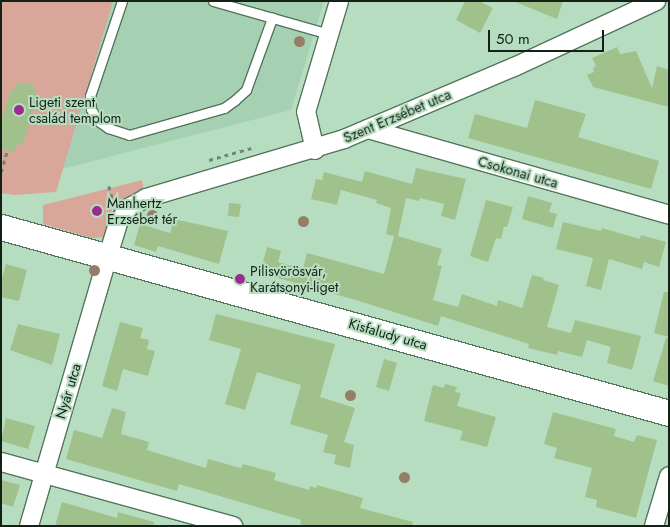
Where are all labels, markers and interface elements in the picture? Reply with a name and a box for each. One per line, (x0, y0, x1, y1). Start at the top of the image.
scale bar (490, 20, 606, 52)
text: 50 m (496, 28, 530, 50)
street label: Szent Erzsébet utca (341, 86, 453, 146)
place label: Ligeti szent család templom (29, 94, 122, 126)
marker: Ligeti szent család templom (13, 104, 25, 116)
street label: Csokonai utca (476, 153, 560, 191)
place label: Manhertz Erzsébet tér (107, 195, 177, 228)
marker: Manhertz Erzsébet tér (91, 205, 103, 217)
place label: Pilisvörösvár, Karátsonyi-liget (250, 263, 338, 296)
marker: Pilisvörösvár, Karátsonyi-liget (234, 273, 246, 285)
street label: Kisfaludy utca (347, 315, 429, 353)
street label: Nyár utca (52, 361, 84, 421)

